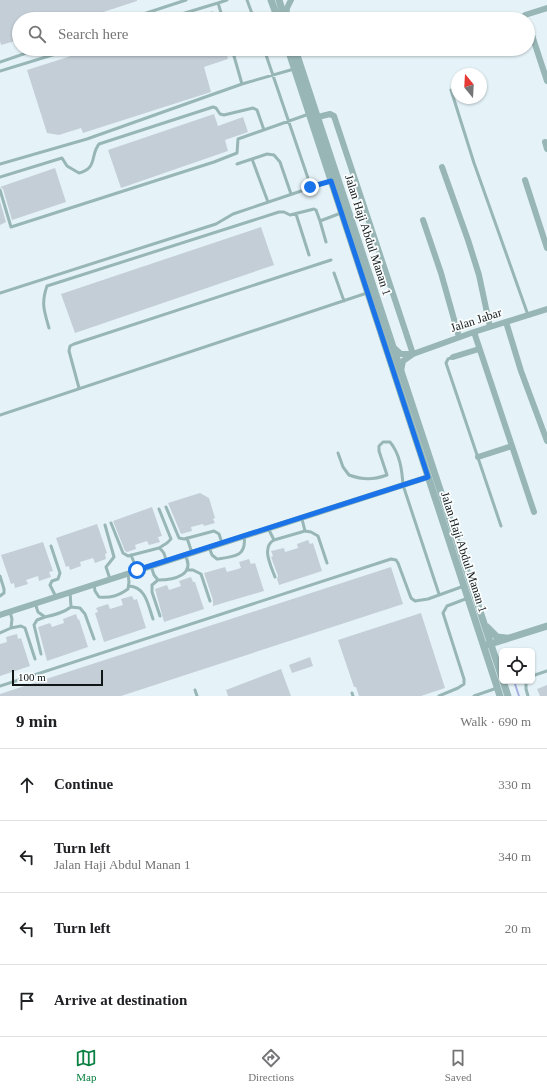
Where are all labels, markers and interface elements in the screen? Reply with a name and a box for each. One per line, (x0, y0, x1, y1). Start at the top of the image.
search box (12, 12, 535, 56)
icon: search (26, 23, 48, 45)
text: Search here (58, 26, 128, 42)
north arrow (451, 68, 487, 104)
street label: Jalan Haji Abdul Manan 1 (342, 173, 394, 297)
route end (301, 178, 319, 196)
street label: Jalan Jabar (449, 305, 503, 335)
street label: Jalan Haji Abdul Manan 1 (438, 490, 490, 614)
route start (128, 561, 146, 579)
map controls (499, 648, 535, 684)
button: locate (499, 648, 535, 684)
scale bar (12, 668, 103, 687)
text: 100 m (18, 671, 46, 683)
text: 9 min (16, 712, 57, 731)
text: Walk · 690 m (460, 714, 531, 729)
icon: ahead (16, 774, 38, 796)
text: Continue (54, 776, 113, 792)
text: 330 m (498, 777, 531, 792)
text: Turn left (54, 840, 111, 856)
icon: left (16, 846, 38, 868)
text: 340 m (498, 849, 531, 864)
text: Jalan Haji Abdul Manan 1 (54, 857, 190, 872)
icon: left (16, 918, 38, 940)
text: Turn left (54, 920, 111, 936)
text: 20 m (505, 921, 531, 936)
icon: arrive (16, 990, 38, 1012)
text: Arrive at destination (54, 992, 187, 1008)
tab: Map (75, 1047, 97, 1083)
tab: Directions (248, 1047, 294, 1083)
tab: Saved (445, 1047, 472, 1083)

